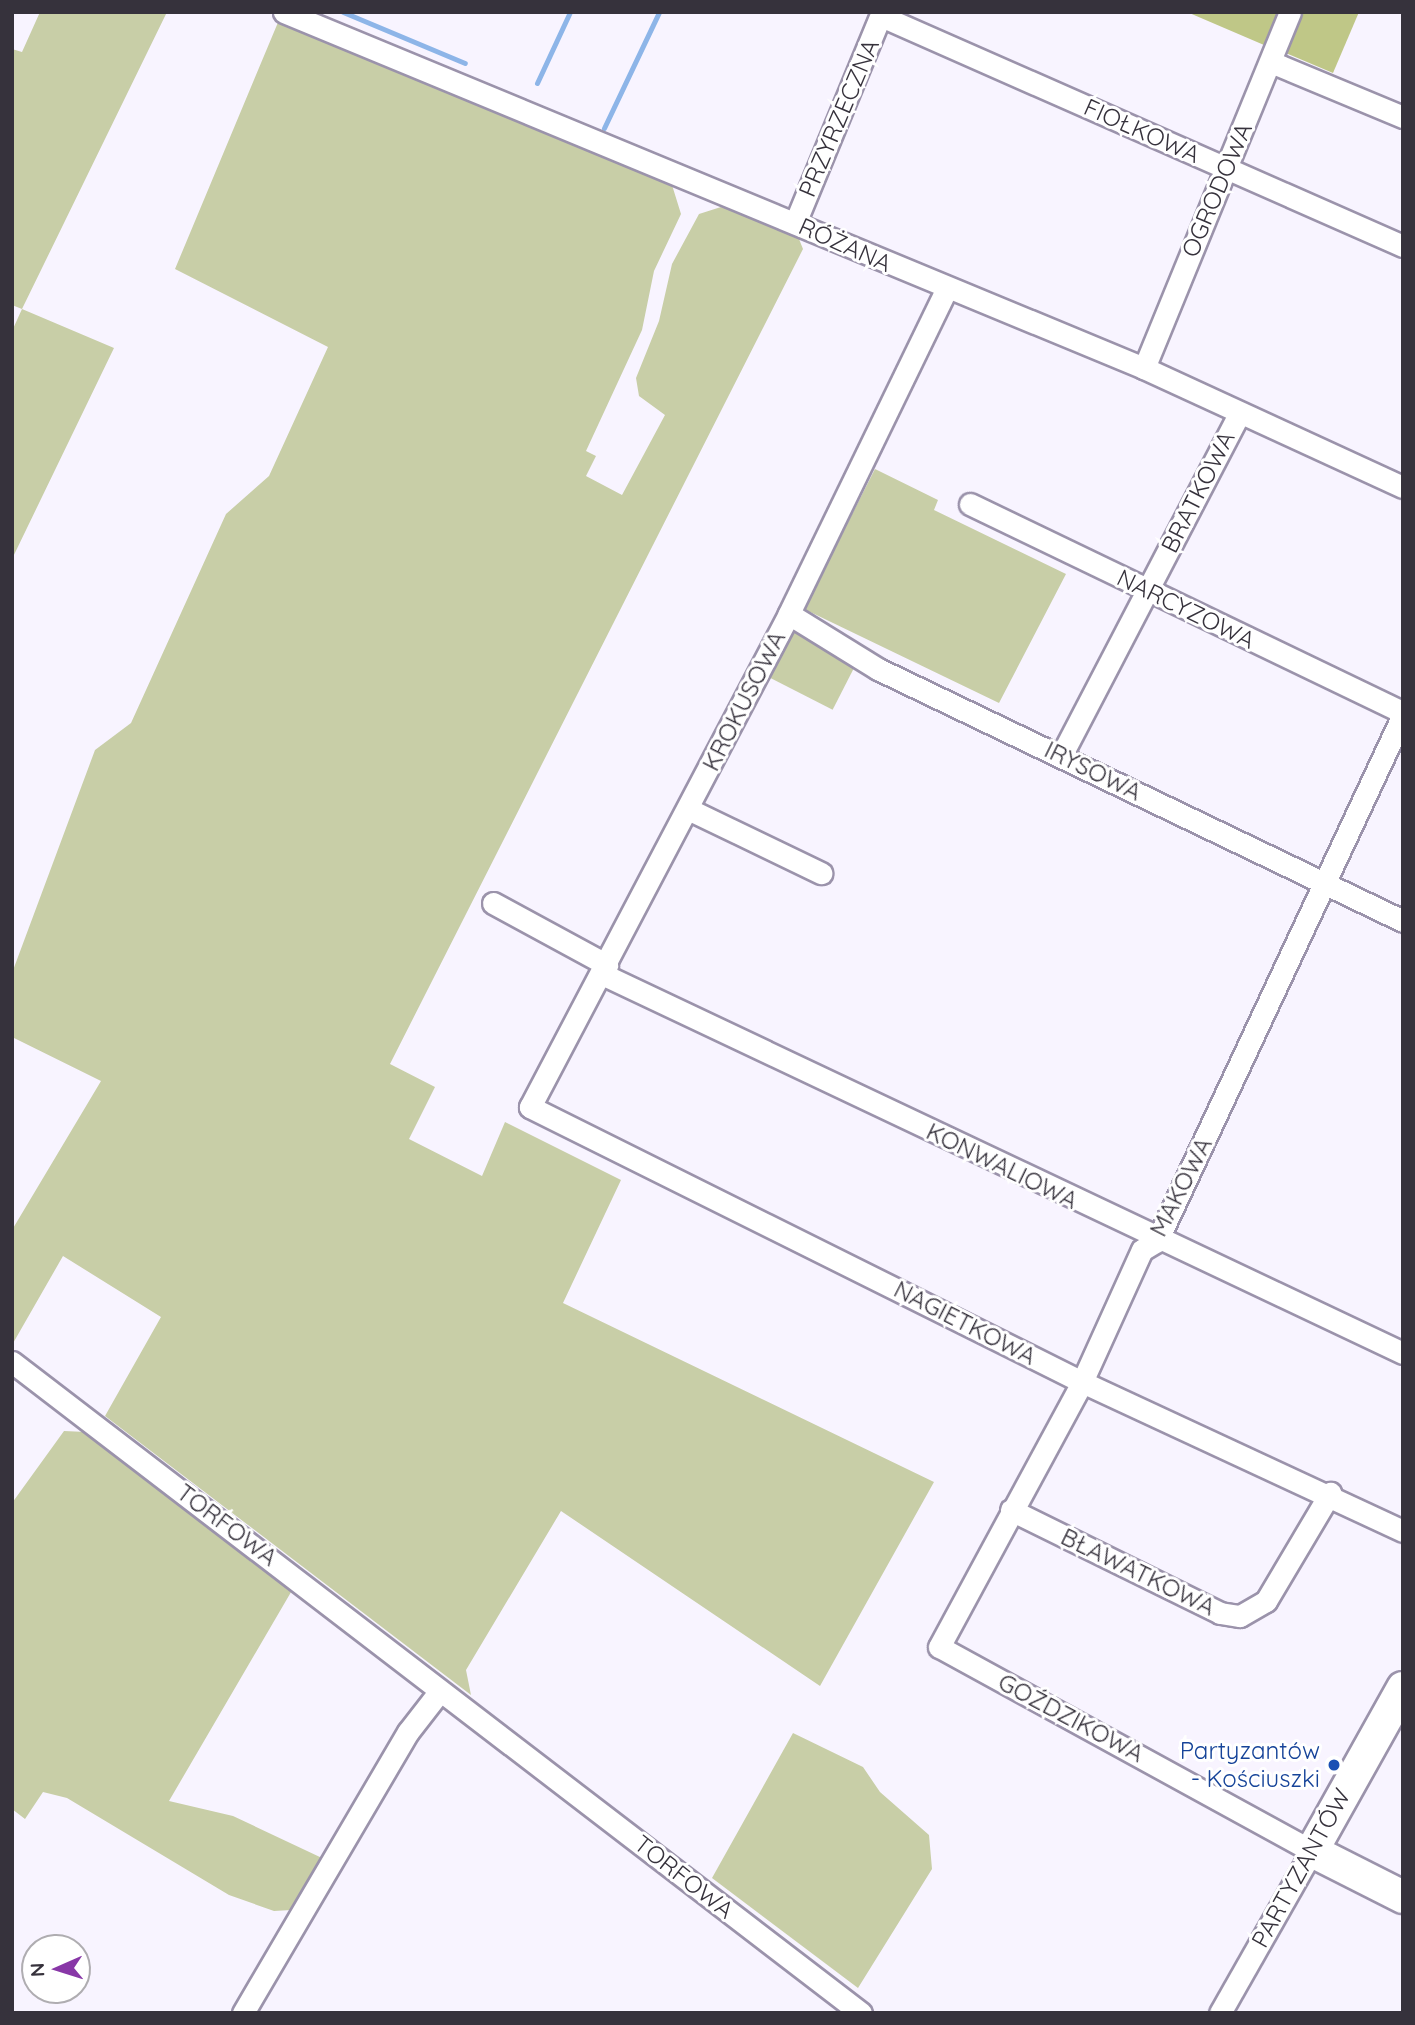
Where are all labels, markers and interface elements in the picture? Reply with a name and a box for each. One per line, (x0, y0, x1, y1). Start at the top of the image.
street label: PRZYRZECZNA (793, 35, 885, 201)
street label: FIOŁKOWA (1080, 93, 1204, 169)
street label: OGRODOWA (1176, 119, 1258, 261)
street label: RÓŻANA (794, 212, 896, 278)
street label: BRATKOWA (1155, 426, 1241, 558)
street label: NARCYZOWA (1112, 563, 1260, 655)
street label: KROKUSOWA (696, 626, 792, 776)
street label: IRYSOWA (1040, 735, 1146, 807)
street label: KONWALIOWA (922, 1117, 1082, 1215)
street label: MAKOWA (1144, 1133, 1218, 1241)
street label: NAGIETKOWA (889, 1275, 1041, 1371)
street label: TORFOWA (171, 1478, 283, 1572)
street label: BŁAWATKOWA (1056, 1522, 1220, 1622)
street label: GOŹDZIKOWA (993, 1668, 1149, 1768)
place label: Partyzantów - Kościuszki (1180, 1737, 1320, 1793)
marker: Partyzantów - Kościuszki (1326, 1757, 1342, 1773)
street label: PARTYZANTÓW (1245, 1783, 1357, 1953)
street label: TORFOWA (629, 1829, 739, 1925)
north arrow (21, 1934, 91, 2004)
text: N (25, 1962, 49, 1978)

